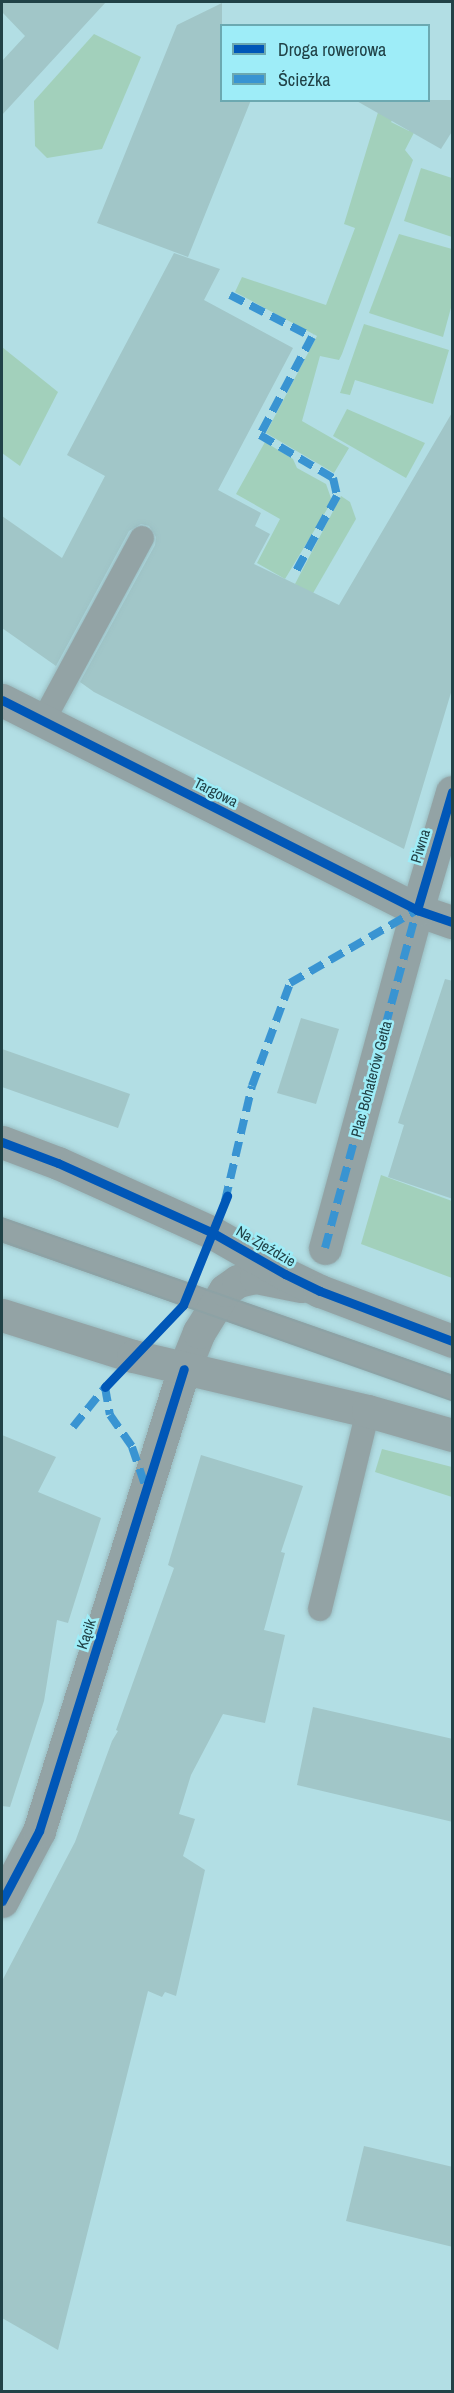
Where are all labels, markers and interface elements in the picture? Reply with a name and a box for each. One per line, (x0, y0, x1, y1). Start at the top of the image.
legend (220, 24, 430, 102)
text: Droga rowerowa (278, 37, 386, 62)
text: Ścieżka (278, 67, 331, 92)
street label: Targowa (191, 773, 241, 811)
street label: Piwna (406, 827, 434, 865)
street label: Plac Bohaterów Getta (347, 1019, 395, 1139)
street label: Na Zjeździe (233, 1222, 299, 1270)
street label: Kącik (73, 1617, 99, 1651)

